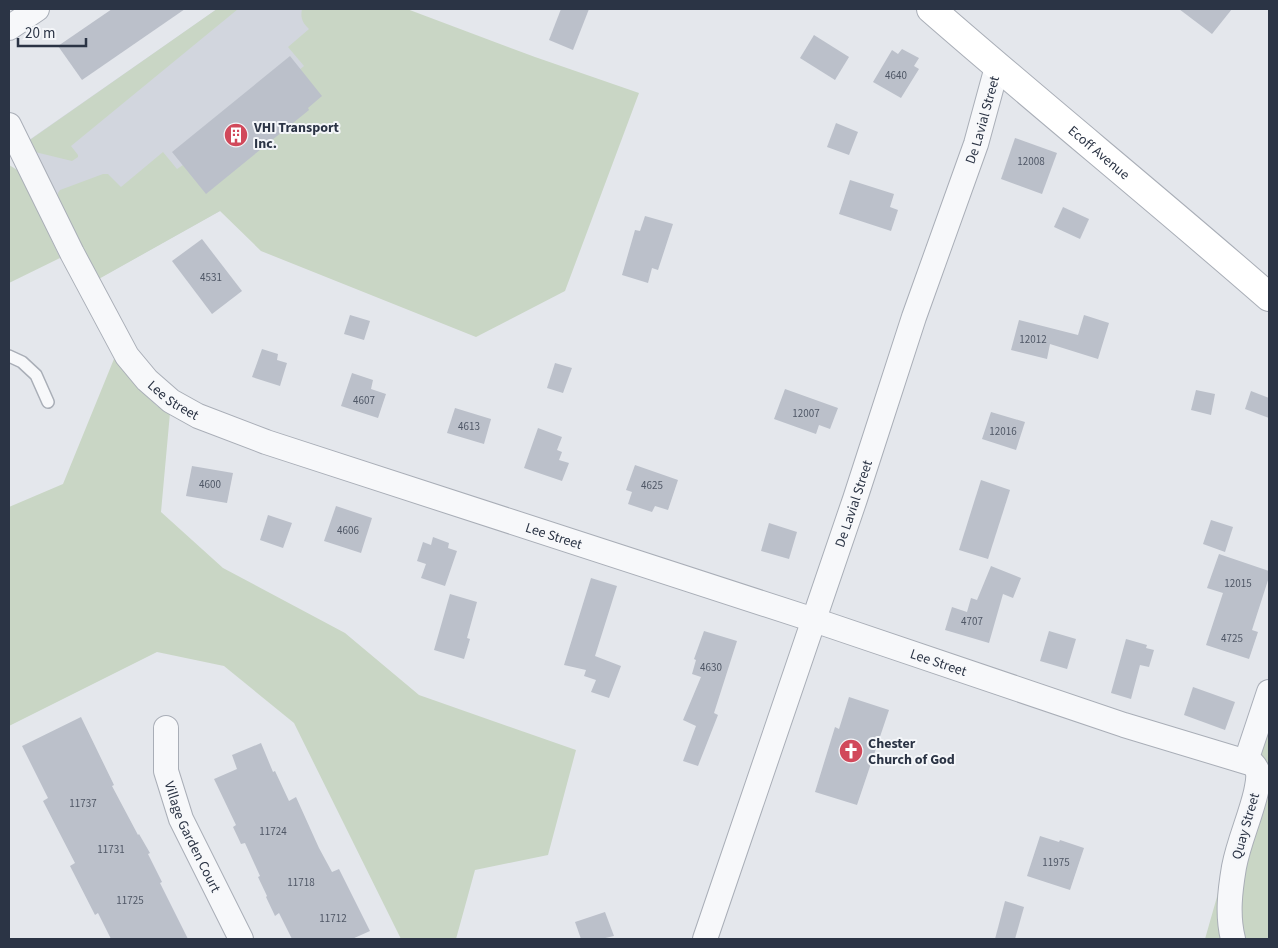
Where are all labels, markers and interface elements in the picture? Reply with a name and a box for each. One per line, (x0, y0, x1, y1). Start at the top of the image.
scale bar (18, 15, 85, 47)
text: 20 m (25, 23, 55, 44)
house number: 4640 (885, 68, 907, 83)
street label: De Lavial Street (961, 73, 1005, 167)
place label: VHI Transport Inc. (253, 118, 340, 154)
street label: Ecoff Avenue (1063, 121, 1134, 185)
building icon: VHI Transport Inc. (223, 122, 249, 148)
house number: 12008 (1017, 154, 1045, 169)
house number: 4531 (200, 270, 222, 285)
house number: 12012 (1019, 332, 1047, 347)
street label: Lee Street (143, 376, 202, 426)
house number: 4607 (353, 393, 375, 408)
house number: 12007 (792, 406, 820, 421)
house number: 4613 (458, 419, 480, 434)
house number: 12016 (989, 424, 1017, 439)
street label: De Lavial Street (830, 457, 878, 550)
house number: 4600 (199, 477, 221, 492)
house number: 4625 (641, 478, 663, 493)
street label: Lee Street (523, 518, 585, 555)
house number: 4606 (337, 523, 359, 538)
house number: 12015 (1224, 576, 1252, 591)
house number: 4707 (961, 614, 983, 629)
house number: 4725 (1221, 631, 1243, 646)
street label: Lee Street (907, 644, 969, 682)
house number: 4630 (700, 660, 722, 675)
place label: Chester Church of God (868, 734, 955, 770)
church icon: Chester Church of God (838, 738, 864, 764)
street label: Village Garden Court (159, 779, 225, 896)
street label: Quay Street (1227, 790, 1265, 862)
house number: 11737 (69, 796, 97, 811)
house number: 11724 (259, 824, 287, 839)
house number: 11731 (97, 842, 125, 857)
house number: 11975 (1042, 855, 1070, 870)
house number: 11718 (287, 875, 315, 890)
house number: 11725 (116, 893, 144, 908)
house number: 11712 (319, 911, 347, 926)

